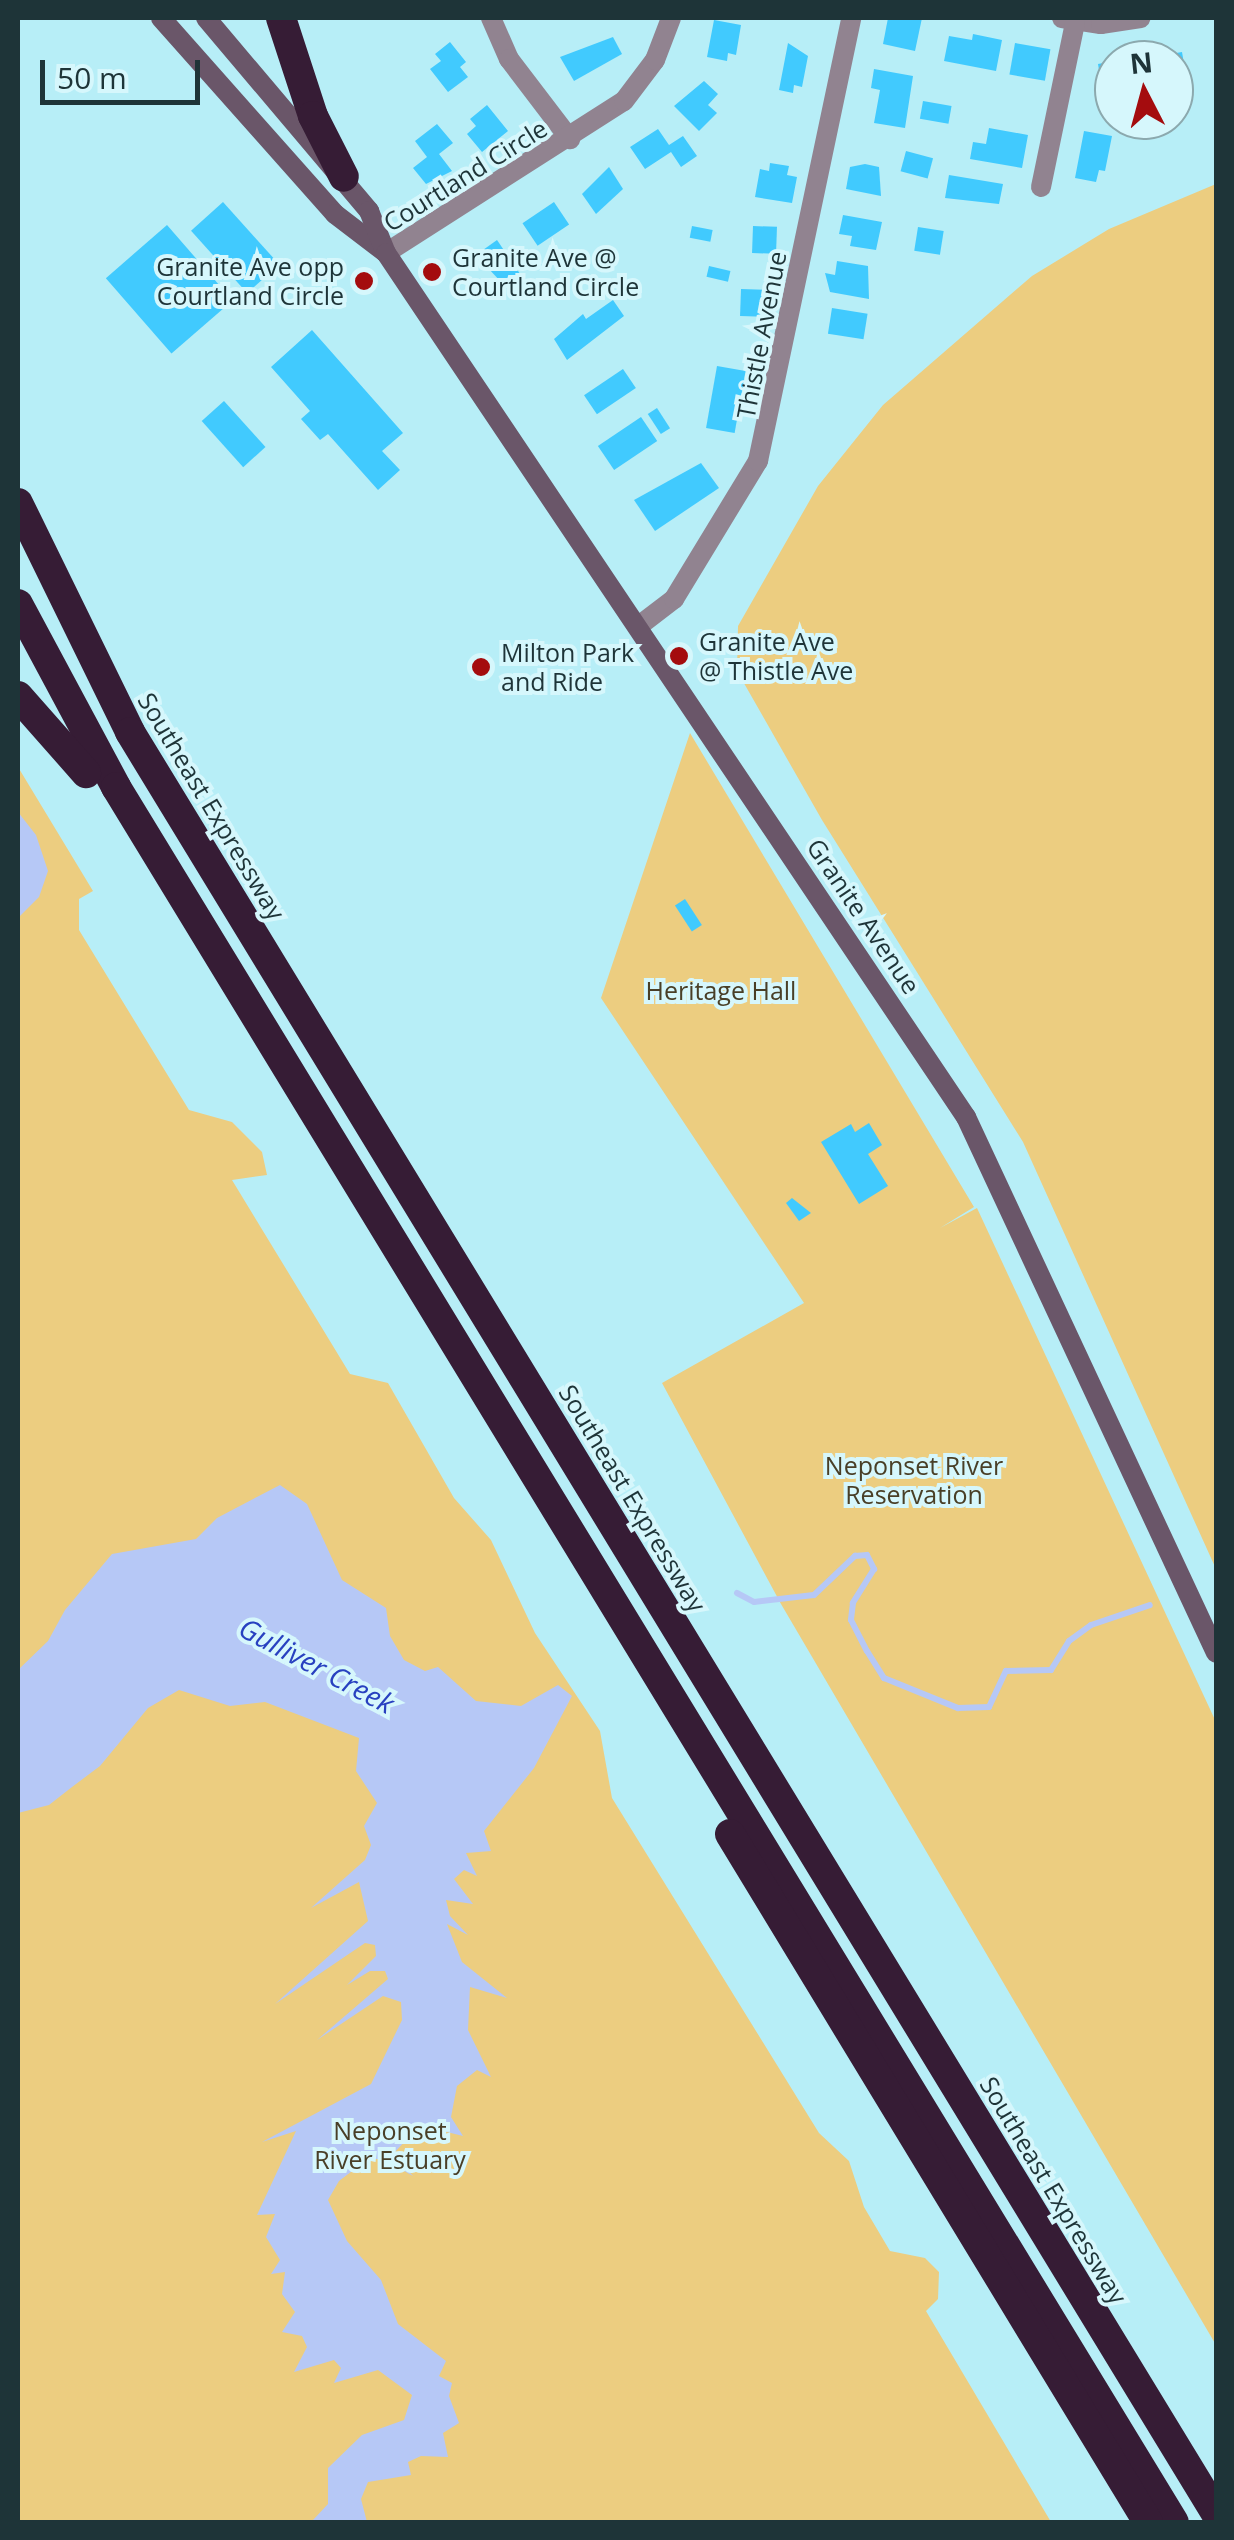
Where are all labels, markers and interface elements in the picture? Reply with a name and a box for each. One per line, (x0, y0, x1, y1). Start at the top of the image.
scale bar (45, 40, 205, 102)
north arrow (1094, 40, 1194, 140)
text: N (1128, 42, 1154, 82)
text: 50 m (57, 57, 127, 98)
street label: Courtland Circle (378, 113, 552, 237)
place label: Granite Ave @ Courtland Circle (452, 243, 639, 302)
street label: Thistle Avenue (730, 249, 792, 421)
place label: Granite Ave opp Courtland Circle (156, 252, 344, 311)
marker: Granite Ave @ Courtland Circle (421, 261, 443, 283)
marker: Granite Ave opp Courtland Circle (353, 270, 375, 292)
place label: Granite Ave @ Thistle Ave (699, 627, 853, 686)
place label: Milton Park and Ride (501, 638, 634, 697)
marker: Granite Ave @ Thistle Ave (668, 645, 690, 667)
marker: Milton Park and Ride (470, 656, 492, 678)
street label: Southeast Expressway (132, 687, 292, 925)
street label: Granite Avenue (801, 833, 927, 999)
park label: Heritage Hall (646, 975, 796, 1005)
street label: Southeast Expressway (553, 1379, 713, 1617)
park label: Neponset River Reservation (825, 1451, 1003, 1510)
water label: Gulliver Creek (234, 1610, 400, 1720)
street label: Southeast Expressway (974, 2071, 1134, 2309)
park label: Neponset River Estuary (314, 2116, 466, 2175)

